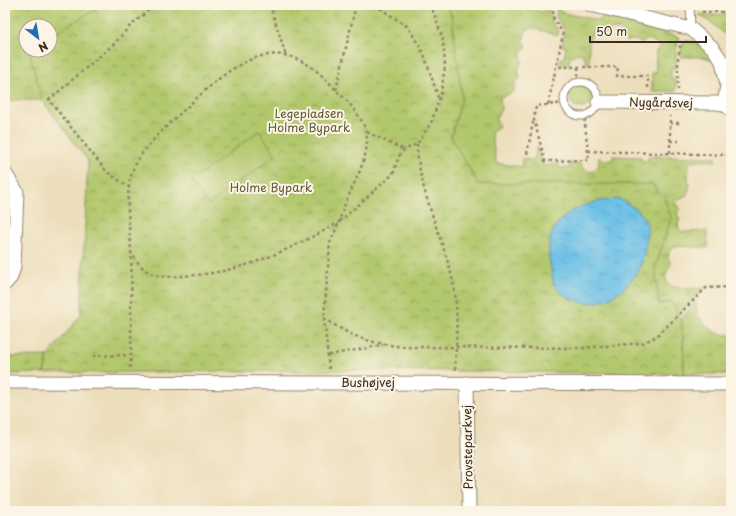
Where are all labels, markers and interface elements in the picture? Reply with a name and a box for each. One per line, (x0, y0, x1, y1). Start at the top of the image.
north arrow (18, 18, 58, 58)
scale bar (590, 18, 706, 44)
text: 50 m (596, 22, 627, 40)
text: N (35, 37, 52, 57)
street label: Nygårdsvej (629, 92, 693, 112)
park label: Legepladsen Holme Bypark (268, 104, 350, 136)
park label: Holme Bypark (230, 178, 312, 196)
street label: Bushøjvej (341, 373, 395, 391)
street label: Provsteparkvej (457, 405, 477, 489)

